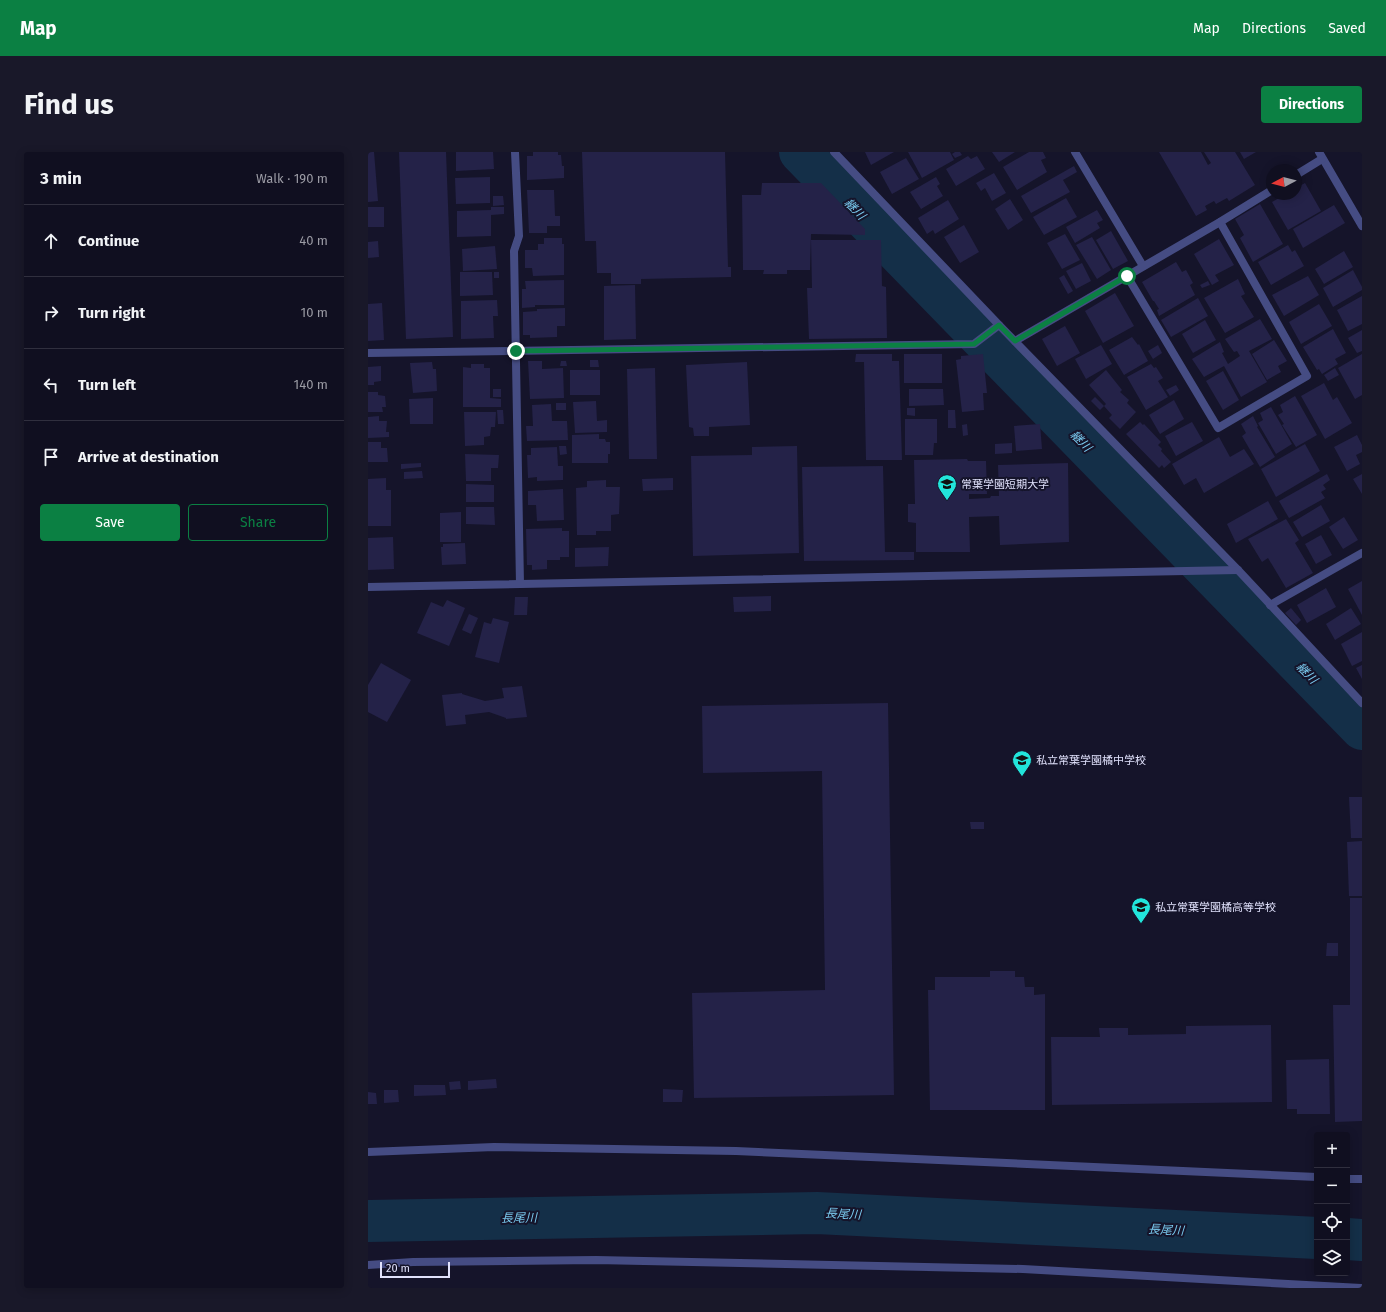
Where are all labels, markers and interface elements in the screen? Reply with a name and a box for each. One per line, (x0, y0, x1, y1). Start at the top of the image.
text: Map (20, 17, 57, 40)
text: Map (1193, 20, 1220, 37)
text: Directions (1242, 20, 1306, 37)
text: Saved (1328, 20, 1366, 37)
button: Directions (1261, 86, 1362, 123)
text: Find us (24, 88, 114, 121)
north arrow (1266, 164, 1302, 200)
text: 3 min (40, 168, 82, 189)
text: Walk · 190 m (256, 171, 328, 186)
water label: 継川 (842, 195, 870, 224)
icon: ahead (40, 230, 62, 252)
text: Continue (78, 232, 139, 250)
text: 40 m (299, 233, 328, 248)
route start (1118, 267, 1136, 285)
icon: right (40, 302, 62, 324)
text: Turn right (78, 304, 145, 322)
text: 10 m (301, 305, 328, 320)
route end (507, 342, 525, 360)
icon: left (40, 374, 62, 396)
text: Turn left (78, 376, 136, 394)
text: 140 m (294, 377, 328, 392)
water label: 継川 (1068, 427, 1096, 456)
icon: arrive (40, 446, 62, 468)
text: Arrive at destination (78, 448, 219, 466)
school or university icon: 常葉学園短期大学 (936, 473, 958, 501)
place label: 常葉学園短期大学 (961, 478, 1049, 491)
button: Save (40, 504, 180, 541)
button: Share (188, 504, 328, 541)
water label: 継川 (1294, 659, 1322, 688)
school or university icon: 私立常葉学園橘中学校 (1011, 749, 1033, 777)
place label: 私立常葉学園橘中学校 (1036, 754, 1146, 767)
school or university icon: 私立常葉学園橘高等学校 (1130, 896, 1152, 924)
place label: 私立常葉学園橘高等学校 (1155, 901, 1276, 914)
map controls (1314, 1132, 1350, 1276)
button: + (1314, 1132, 1350, 1168)
button: − (1314, 1168, 1350, 1204)
button: locate (1314, 1204, 1350, 1240)
water label: 長尾川 (825, 1206, 863, 1222)
water label: 長尾川 (501, 1211, 539, 1225)
water label: 長尾川 (1148, 1222, 1186, 1238)
button: layers (1314, 1240, 1350, 1276)
scale bar (380, 1260, 450, 1279)
text: 20 m (386, 1262, 410, 1275)

